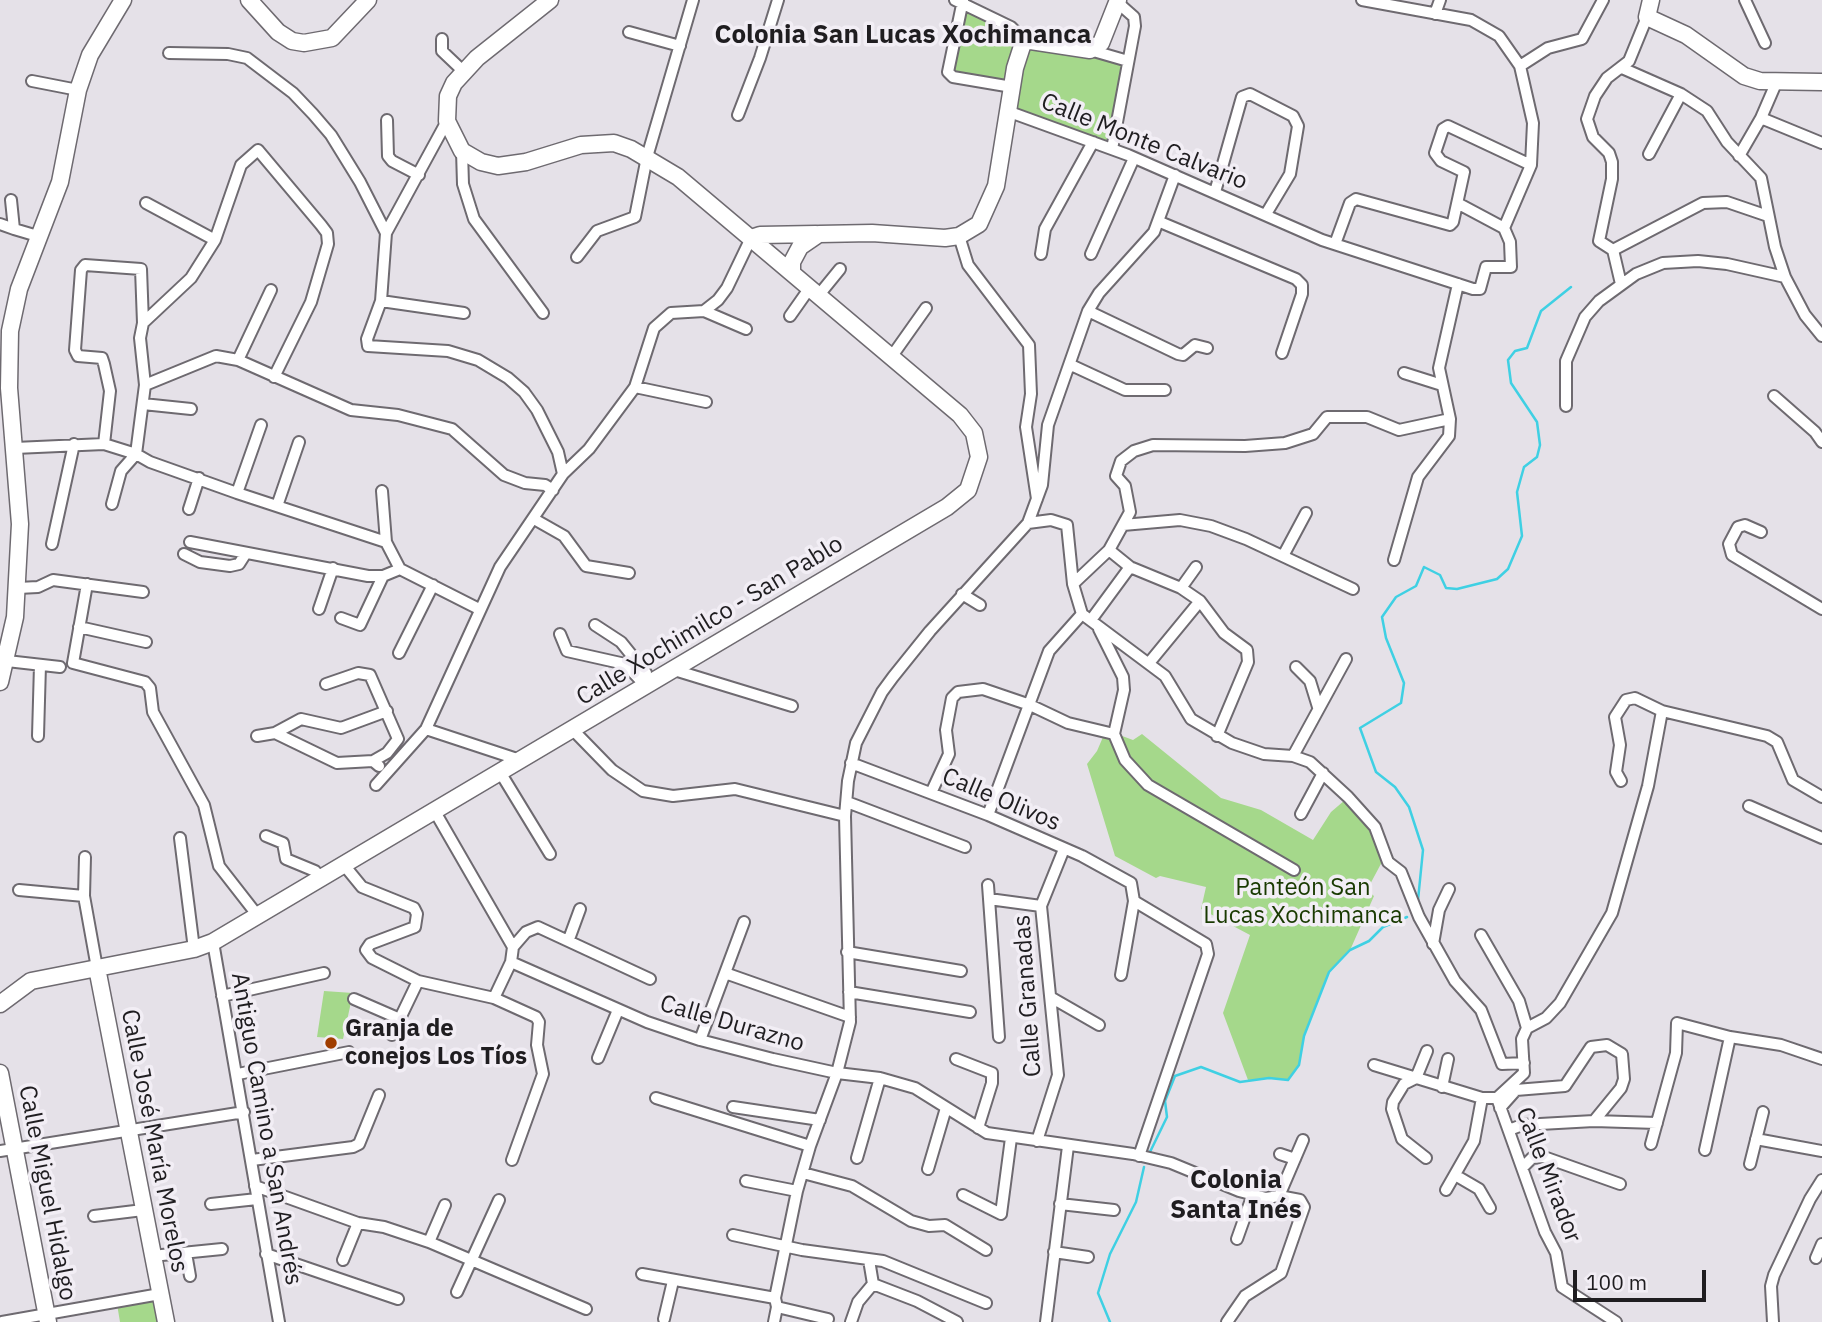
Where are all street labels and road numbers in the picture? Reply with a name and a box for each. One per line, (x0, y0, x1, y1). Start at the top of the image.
street label: Calle Monte Calvario (1037, 87, 1251, 197)
street label: Calle Xochimilco - San Pablo (572, 530, 848, 712)
street label: Calle Olivos (937, 762, 1065, 838)
street label: Calle Granadas (1008, 914, 1048, 1078)
street label: Antiguo Camino a San Andrés (224, 970, 308, 1288)
street label: Calle Durazno (656, 990, 808, 1058)
street label: Calle José María Morelos (114, 1007, 194, 1275)
street label: Calle Miguel Hidalgo (12, 1083, 82, 1303)
street label: Calle Mirador (1509, 1103, 1587, 1247)

